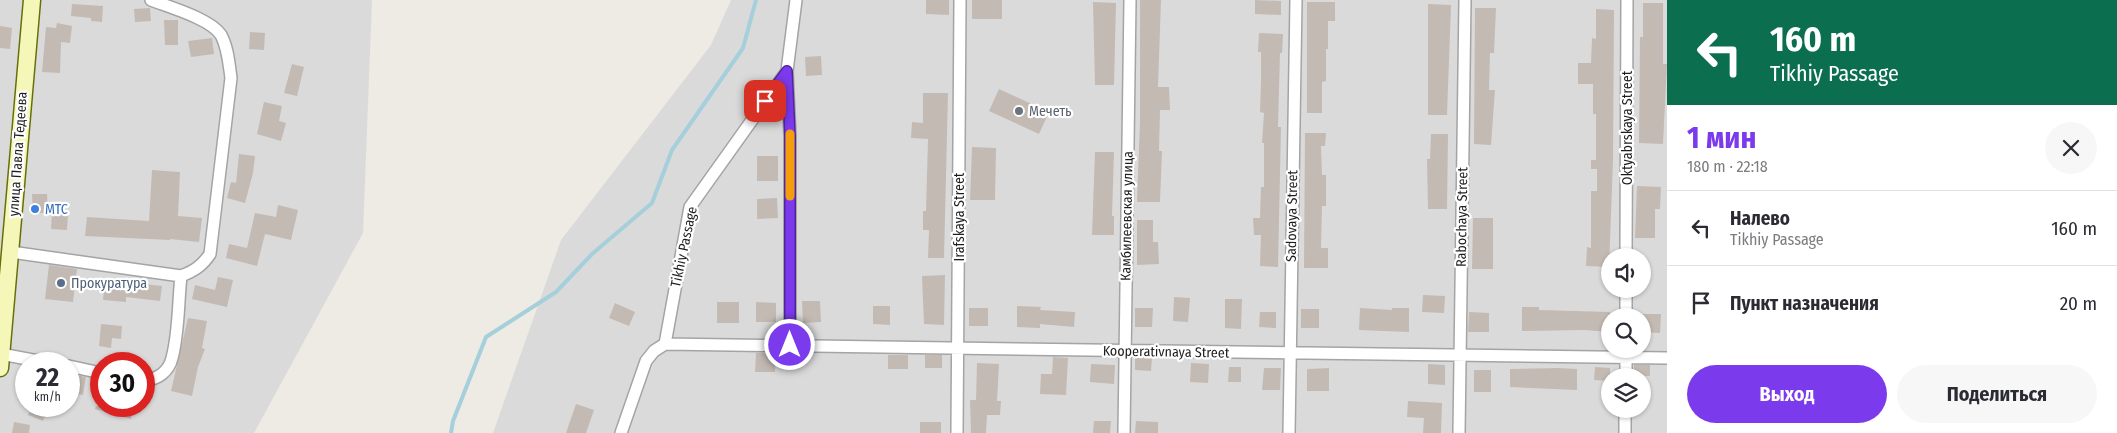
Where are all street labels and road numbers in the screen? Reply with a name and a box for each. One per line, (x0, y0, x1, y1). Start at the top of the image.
street label: Oktyabrskaya Street (1619, 70, 1636, 185)
street label: улица Павла Тедеева (5, 91, 31, 217)
street label: Камбилеевская улица (1117, 151, 1137, 281)
street label: Rabochaya Street (1453, 167, 1471, 267)
street label: Sadovaya Street (1283, 169, 1301, 262)
street label: Irafskaya Street (951, 172, 968, 261)
street label: Tikhiy Passage (667, 205, 701, 289)
street label: Kooperativnaya Street (1103, 342, 1230, 362)

